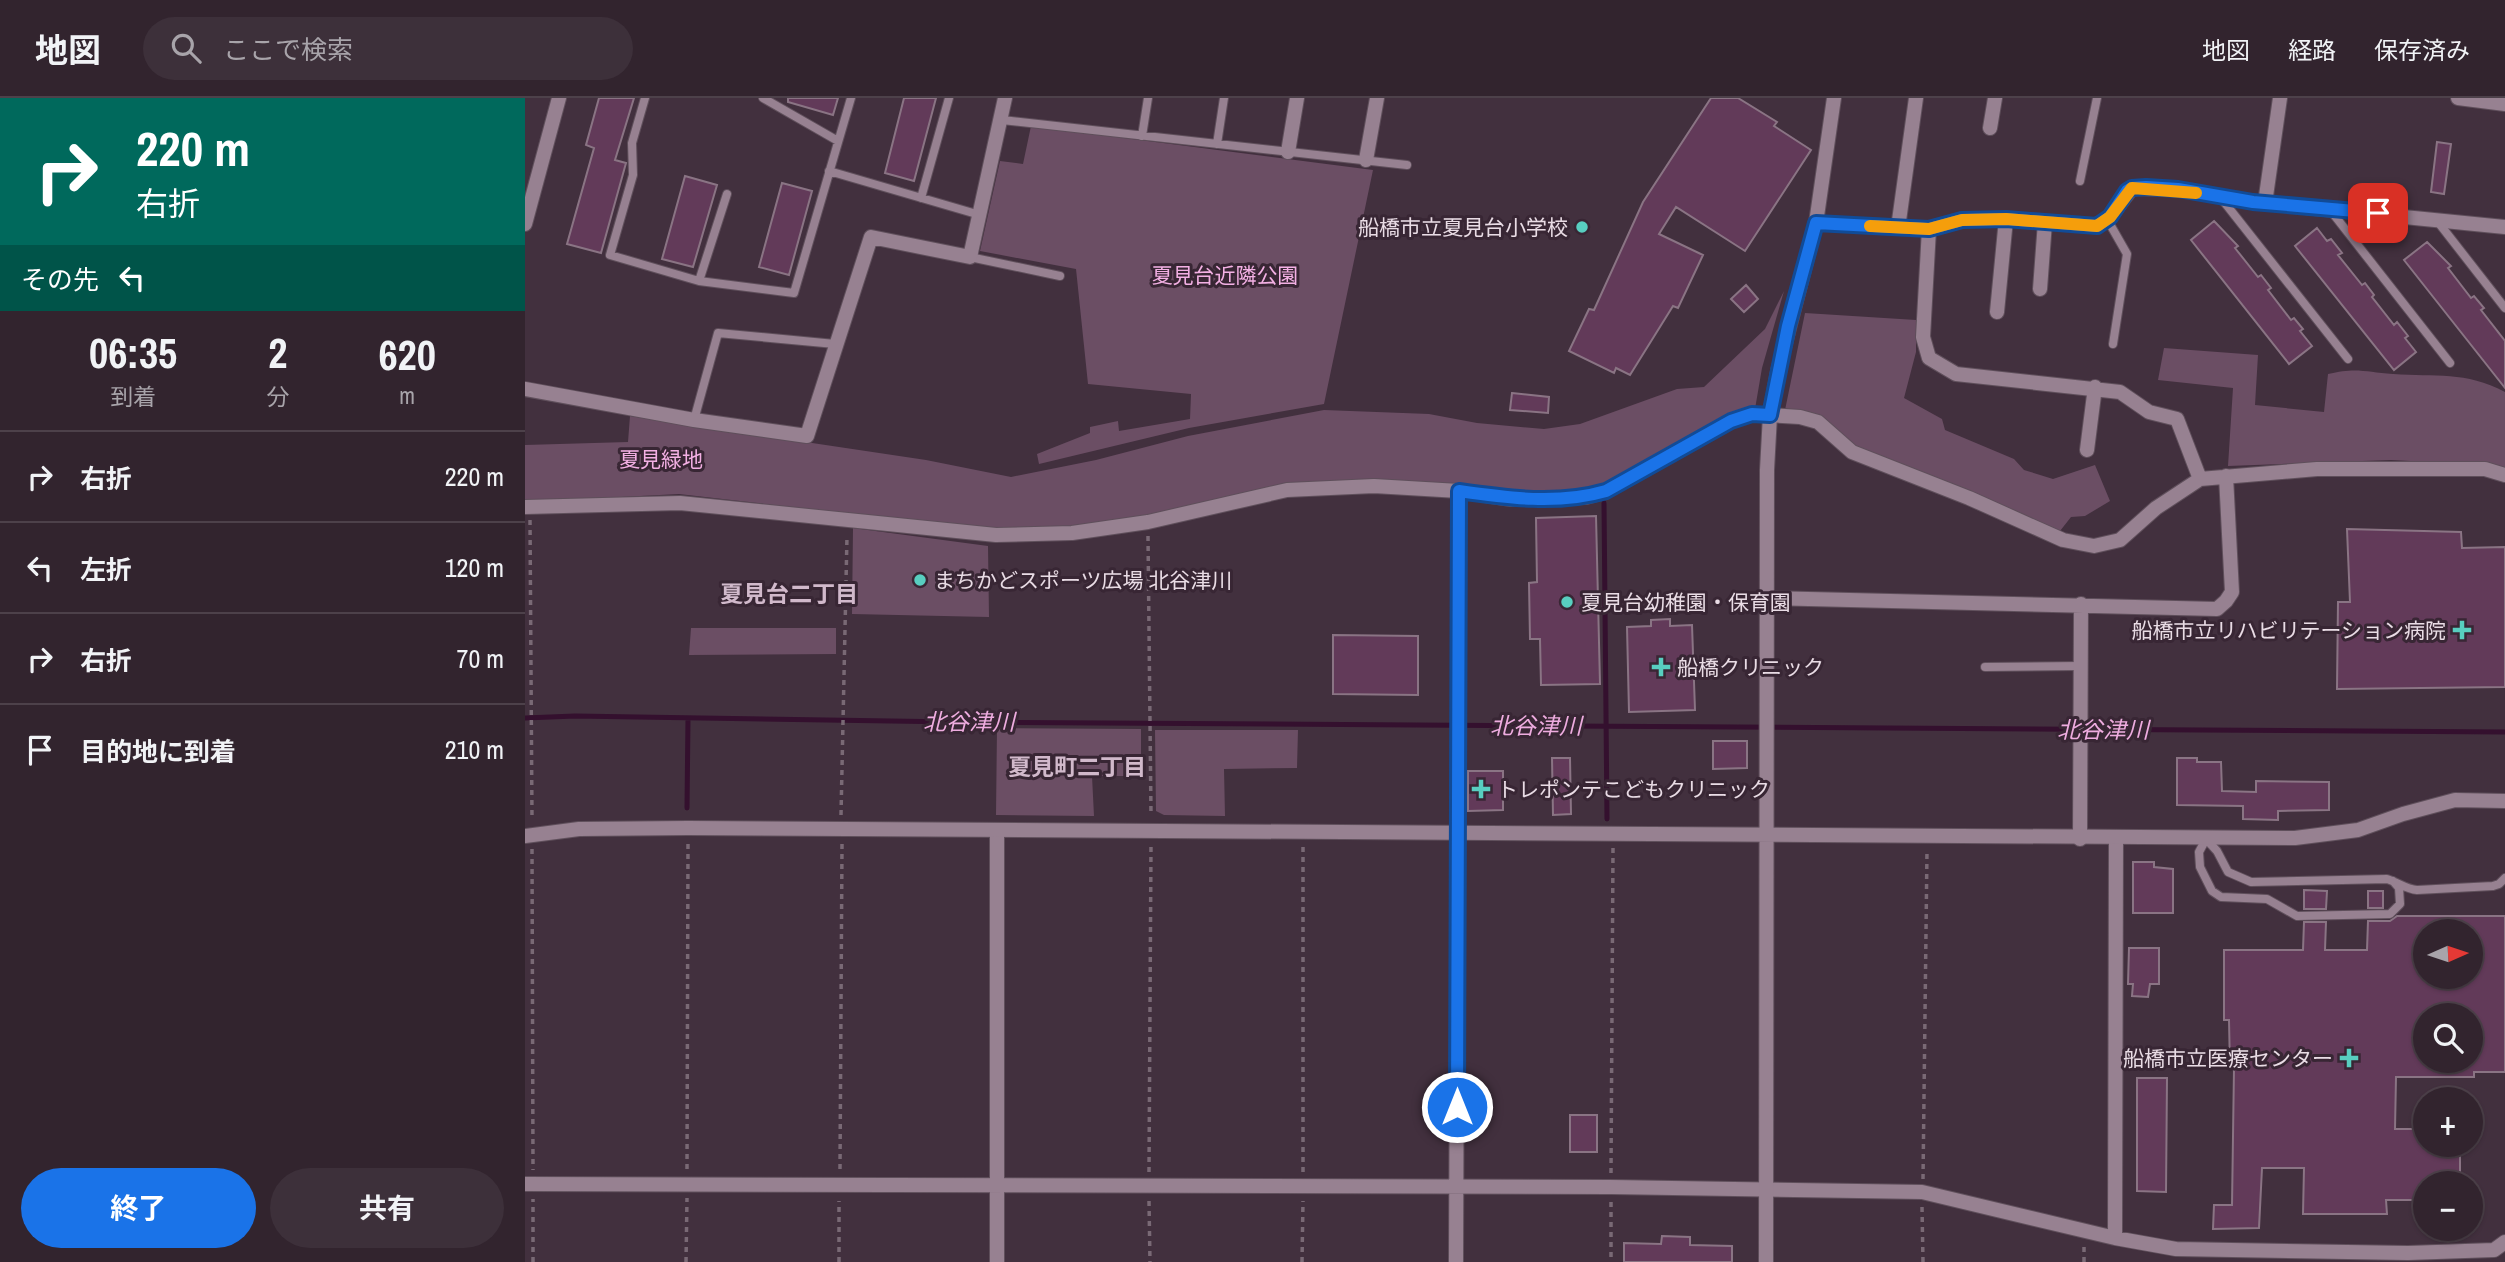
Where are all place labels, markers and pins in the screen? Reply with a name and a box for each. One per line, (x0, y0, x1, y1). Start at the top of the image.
pin (2348, 183, 2408, 243)
place label: 船橋市立夏見台小学校 (1358, 213, 1568, 242)
marker: 船橋市立夏見台小学校 (1574, 219, 1590, 235)
place label: まちかどスポーツ広場 北谷津川 (934, 566, 1232, 595)
marker: まちかどスポーツ広場 北谷津川 (912, 572, 928, 588)
place label: 夏見台幼稚園・保育園 (1581, 588, 1791, 617)
marker: 夏見台幼稚園・保育園 (1559, 594, 1575, 610)
place label: 船橋市立リハビリテーション病院 (2131, 616, 2446, 645)
marker: 船橋市立リハビリテーション病院 (2452, 620, 2472, 640)
place label: 船橋クリニック (1677, 653, 1824, 682)
marker: 船橋クリニック (1651, 657, 1671, 677)
place label: トレポンテこどもクリニック (1497, 775, 1770, 804)
marker: トレポンテこどもクリニック (1471, 779, 1491, 799)
place label: 船橋市立医療センター (2123, 1044, 2333, 1073)
marker: 船橋市立医療センター (2339, 1048, 2359, 1068)

